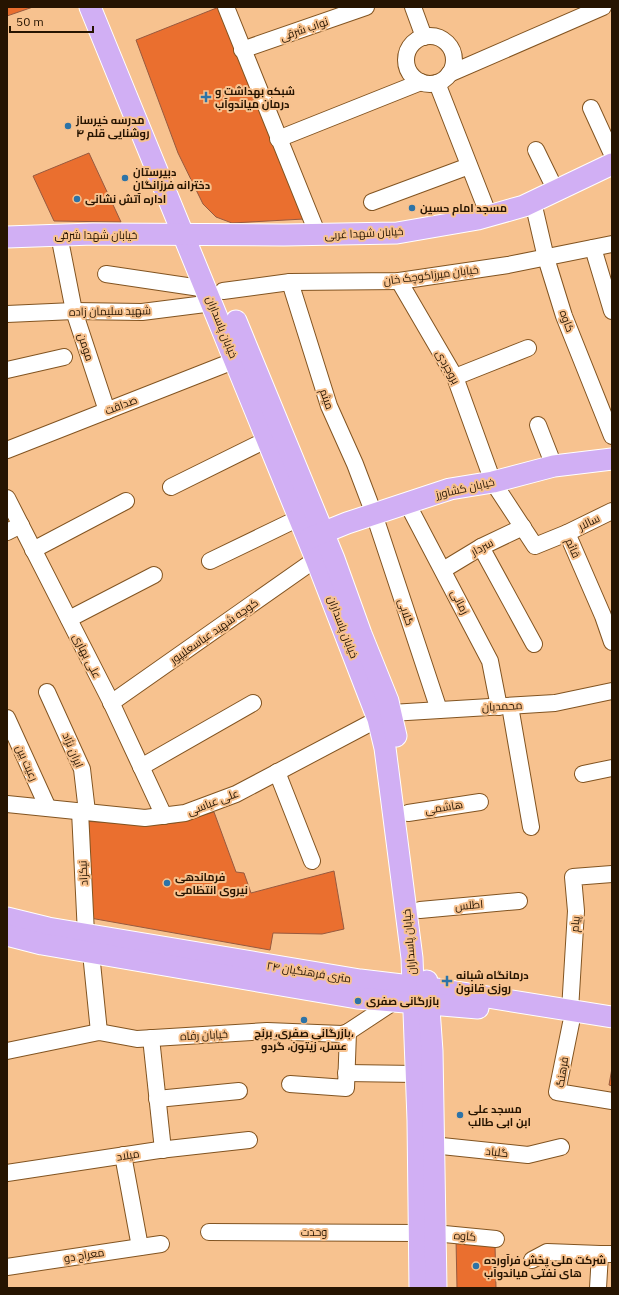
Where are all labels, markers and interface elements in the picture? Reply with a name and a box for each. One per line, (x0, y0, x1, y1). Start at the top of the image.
scale bar (10, 8, 93, 34)
text: 50 m (16, 14, 44, 29)
street label: نواب شرقی (278, 14, 330, 44)
place label: شبکه بهداشت و درمان میاندوآب (215, 84, 295, 112)
marker: شبکه بهداشت و درمان میاندوآب (200, 91, 212, 103)
place label: مدرسه خیرساز روشنایی قلم ۴ (75, 113, 150, 141)
marker: مدرسه خیرساز روشنایی قلم ۴ (63, 121, 73, 131)
place label: دبیرستان دخترانه فرزانگان (133, 165, 210, 192)
marker: دبیرستان دخترانه فرزانگان (120, 173, 130, 183)
place label: اداره آتش نشانی (85, 192, 166, 206)
marker: اداره آتش نشانی (72, 194, 82, 204)
place label: مسجد امام حسین (420, 201, 507, 216)
marker: مسجد امام حسین (407, 203, 417, 213)
street label: خیابان شهدا غربی (324, 224, 404, 242)
street label: خیابان شهدا شرقی (55, 228, 137, 242)
street label: خیابان میرزاکوچک خان (383, 262, 479, 288)
street label: خیابان پاسداران (203, 294, 241, 360)
street label: شهید سلیمان زاده (69, 303, 151, 319)
street label: کاوه (557, 308, 577, 334)
street label: مومن (75, 331, 97, 363)
street label: بروجردی (433, 348, 463, 387)
street label: میثم (316, 387, 337, 411)
street label: صداقت (103, 392, 139, 418)
street label: خیابان کشاورز (433, 474, 496, 502)
street label: سالار (575, 511, 602, 534)
street label: سردار (468, 535, 496, 559)
street label: قائم (562, 536, 583, 560)
street label: زمانی (448, 587, 472, 617)
street label: خیابان پاسداران (325, 594, 361, 660)
street label: کوچه شهید عباسعلیپور (166, 595, 261, 667)
street label: گلابی (395, 597, 417, 627)
street label: علی بهاری (70, 631, 104, 681)
street label: محمدیان (481, 698, 523, 714)
street label: ایران نژاد (59, 730, 87, 770)
street label: رعیت بین (13, 743, 41, 783)
street label: علی عباسی (185, 786, 241, 818)
street label: هاشمی (424, 797, 464, 817)
street label: نیکزاد (75, 860, 91, 886)
place label: فرماندهی نیروی انتظامی (175, 870, 248, 898)
marker: فرماندهی نیروی انتظامی (162, 878, 172, 888)
street label: اطلس (454, 897, 484, 913)
street label: خیابان پاسداران (399, 909, 419, 975)
street label: پیام (567, 915, 584, 933)
street label: ۲۴ متری فرهنگیان (266, 958, 352, 986)
place label: درمانگاه شبانه روزی قانون (456, 968, 529, 996)
marker: درمانگاه شبانه روزی قانون (441, 975, 453, 987)
place label: بازرگانی صفری (366, 994, 439, 1008)
marker: بازرگانی صفری (353, 996, 363, 1006)
marker: بازرگانی صفری، برنج، عسل، زیتون، گردو (299, 1015, 309, 1025)
place label: بازرگانی صفری، برنج، عسل، زیتون، گردو (254, 1026, 354, 1054)
street label: خیابان رفاه (180, 1027, 228, 1043)
street label: فرهنگ (553, 1056, 571, 1088)
place label: مسجد علی ابن ابی طالب (468, 1102, 531, 1129)
marker: مسجد علی ابن ابی طالب (455, 1110, 465, 1120)
street label: گلباد (485, 1144, 509, 1160)
street label: میلاد (116, 1146, 140, 1164)
street label: وحدت (301, 1225, 327, 1239)
street label: کاوه (453, 1228, 477, 1244)
street label: معراج دو (63, 1245, 105, 1266)
place label: شرکت ملی پخش فرآورده های نفتی میاندوآب (484, 1253, 606, 1281)
marker: شرکت ملی پخش فرآورده های نفتی میاندوآب (471, 1261, 481, 1271)

